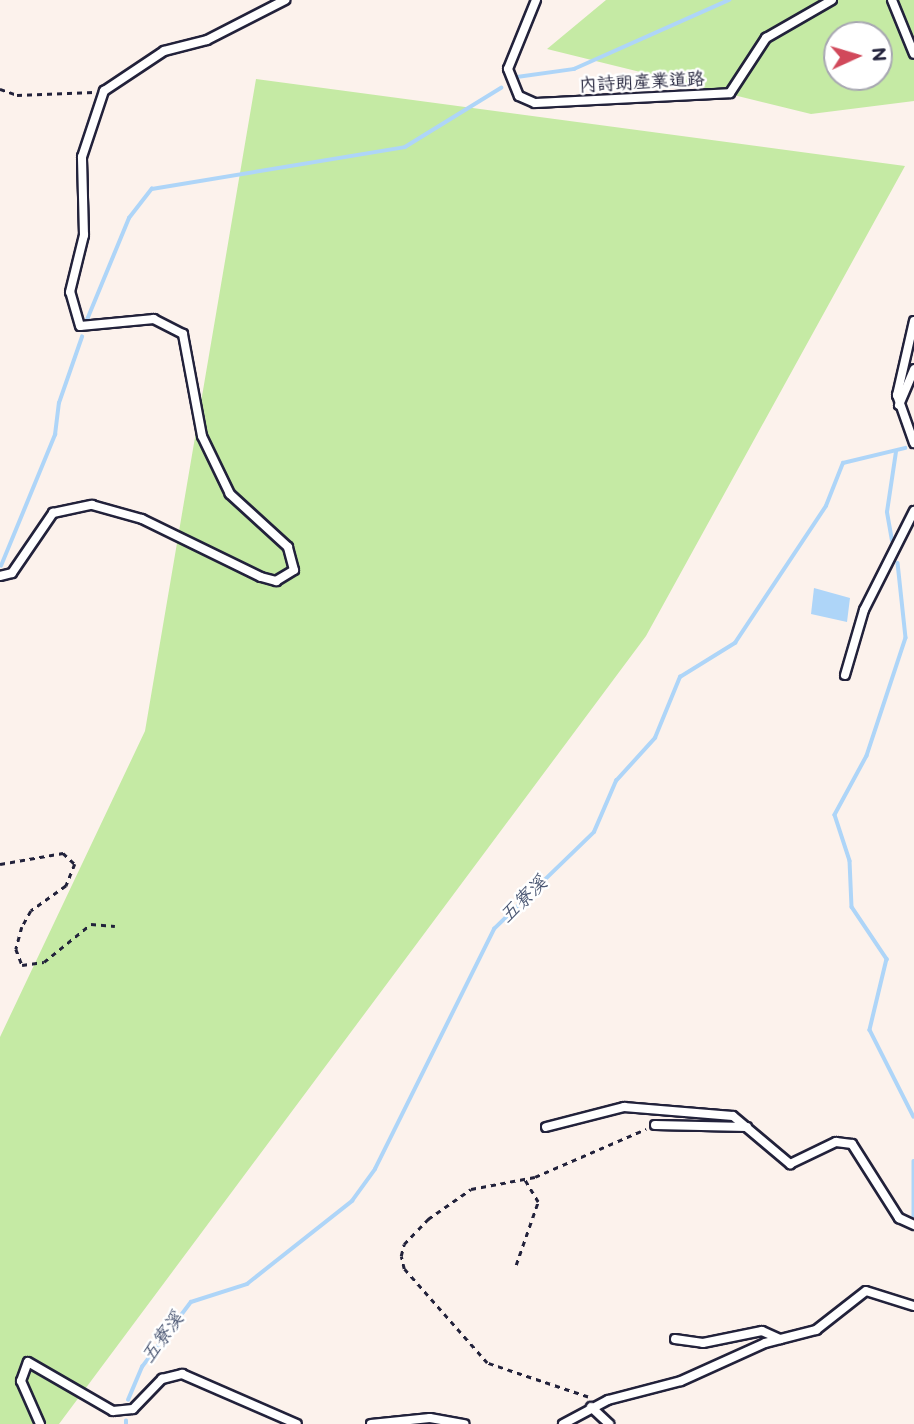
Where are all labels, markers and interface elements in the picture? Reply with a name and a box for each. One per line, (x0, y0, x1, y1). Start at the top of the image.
north arrow (823, 21, 893, 91)
text: N (865, 47, 889, 63)
street label: 內詩朗產業道路 (579, 69, 705, 97)
water label: 五寮溪 (496, 872, 552, 928)
water label: 五寮溪 (137, 1308, 189, 1368)

